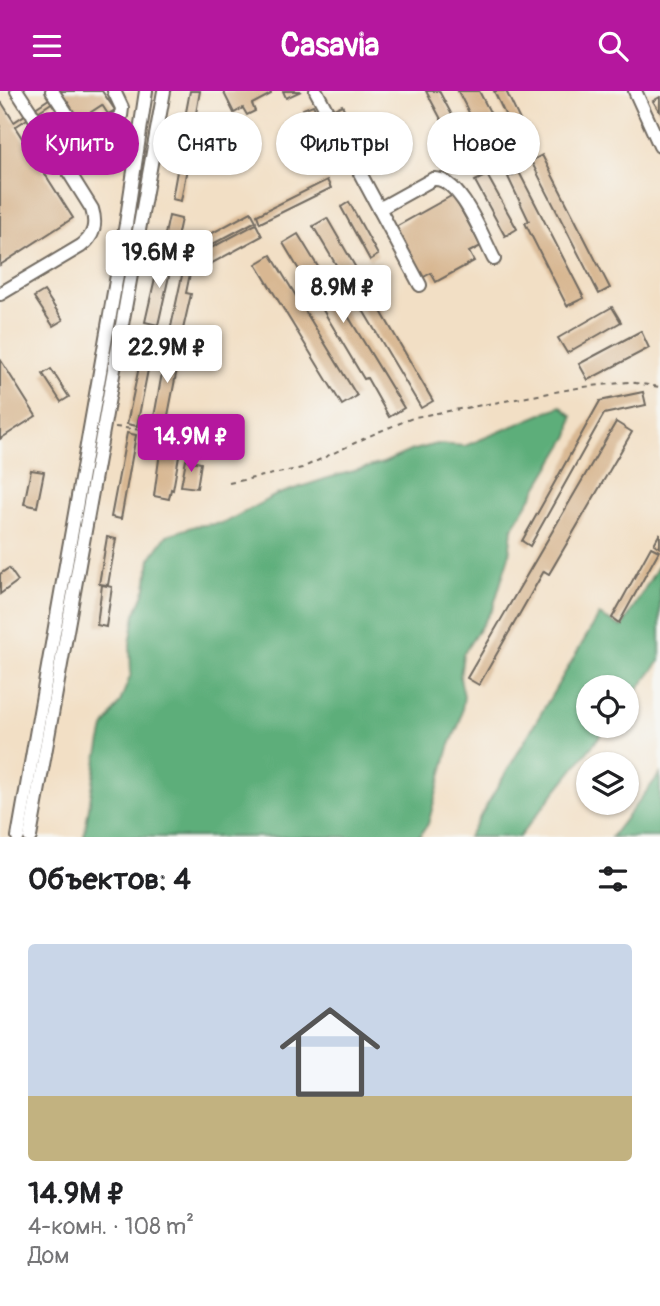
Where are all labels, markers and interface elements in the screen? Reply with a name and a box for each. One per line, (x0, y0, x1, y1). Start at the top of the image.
text: Casavia (281, 26, 379, 66)
icon: menu (28, 27, 66, 65)
icon: search (594, 27, 632, 65)
chip: Купить (21, 112, 139, 175)
chip: Снять (153, 112, 262, 175)
chip: Фильтры (276, 112, 413, 175)
chip: Новое (427, 112, 540, 175)
pin: 19.6M ₽ (94, 231, 224, 290)
text: 19.6M ₽ (122, 238, 196, 267)
pin: 8.9M ₽ (286, 265, 400, 325)
text: 8.9M ₽ (311, 273, 375, 302)
pin: 22.9M ₽ (102, 325, 232, 385)
text: 22.9M ₽ (128, 333, 206, 362)
pin: 14.9M ₽ (126, 415, 256, 474)
text: 14.9M ₽ (154, 422, 228, 451)
map controls (576, 675, 639, 815)
button: locate (576, 675, 639, 738)
button: layers (576, 752, 639, 815)
icon: filters (594, 860, 632, 898)
text: Объектов: 4 (28, 861, 191, 898)
icon: home (267, 989, 393, 1115)
text: 14.9M ₽ (28, 1175, 125, 1212)
text: 4-комн. · 108 m² (28, 1212, 194, 1241)
text: Дом (28, 1241, 69, 1270)

